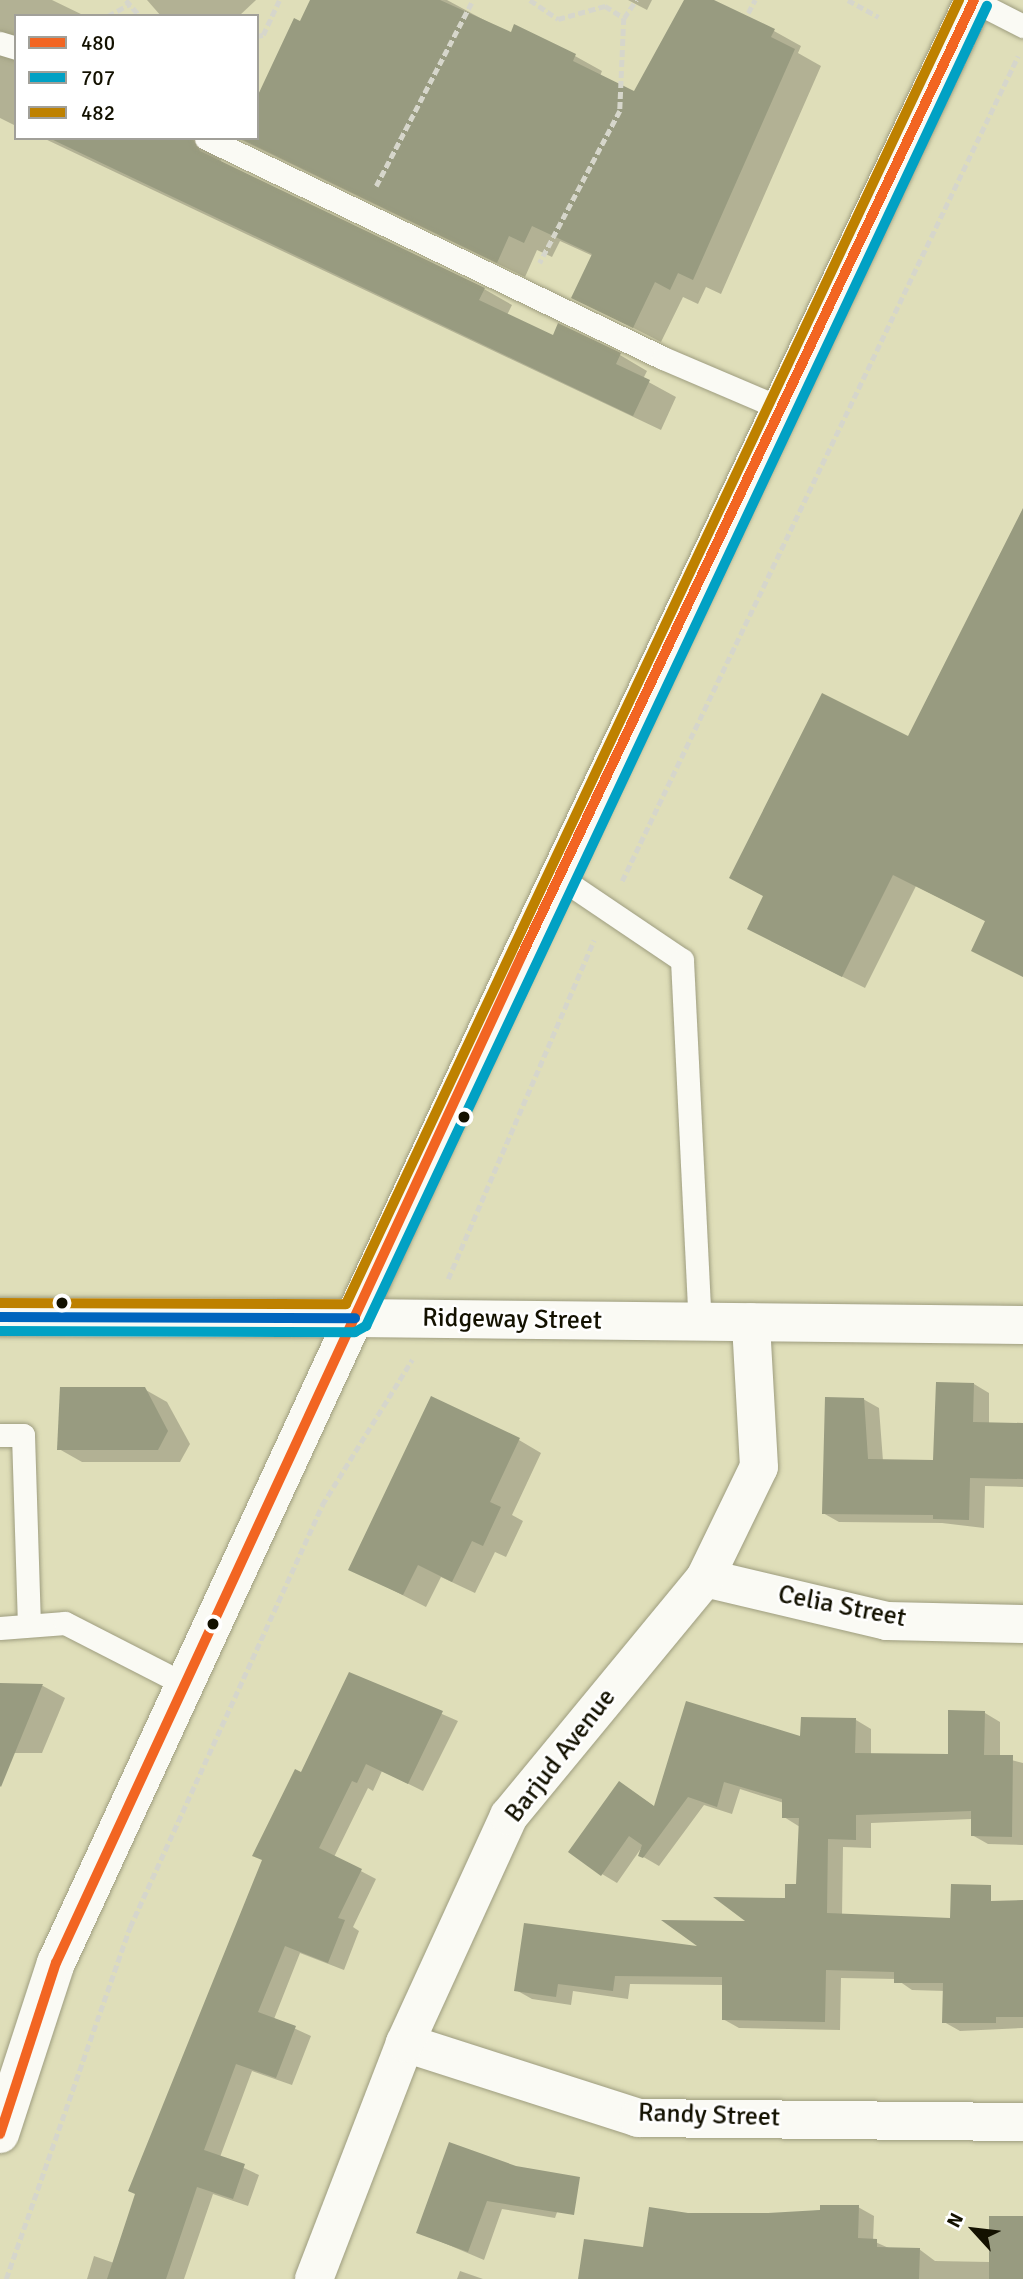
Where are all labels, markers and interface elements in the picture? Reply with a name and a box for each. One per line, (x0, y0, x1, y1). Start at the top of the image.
legend (14, 14, 259, 140)
text: 480 (81, 30, 115, 56)
text: 707 (81, 65, 115, 91)
text: 482 (81, 100, 115, 126)
unlabelled marker (457, 1110, 471, 1124)
unlabelled marker (55, 1296, 69, 1310)
street label: Ridgeway Street (422, 1303, 602, 1337)
street label: Celia Street (775, 1579, 909, 1635)
unlabelled marker (206, 1617, 220, 1631)
street label: Barjud Avenue (499, 1683, 623, 1829)
street label: Randy Street (637, 2098, 781, 2134)
north arrow (939, 2195, 1009, 2265)
text: N (942, 2209, 969, 2232)

